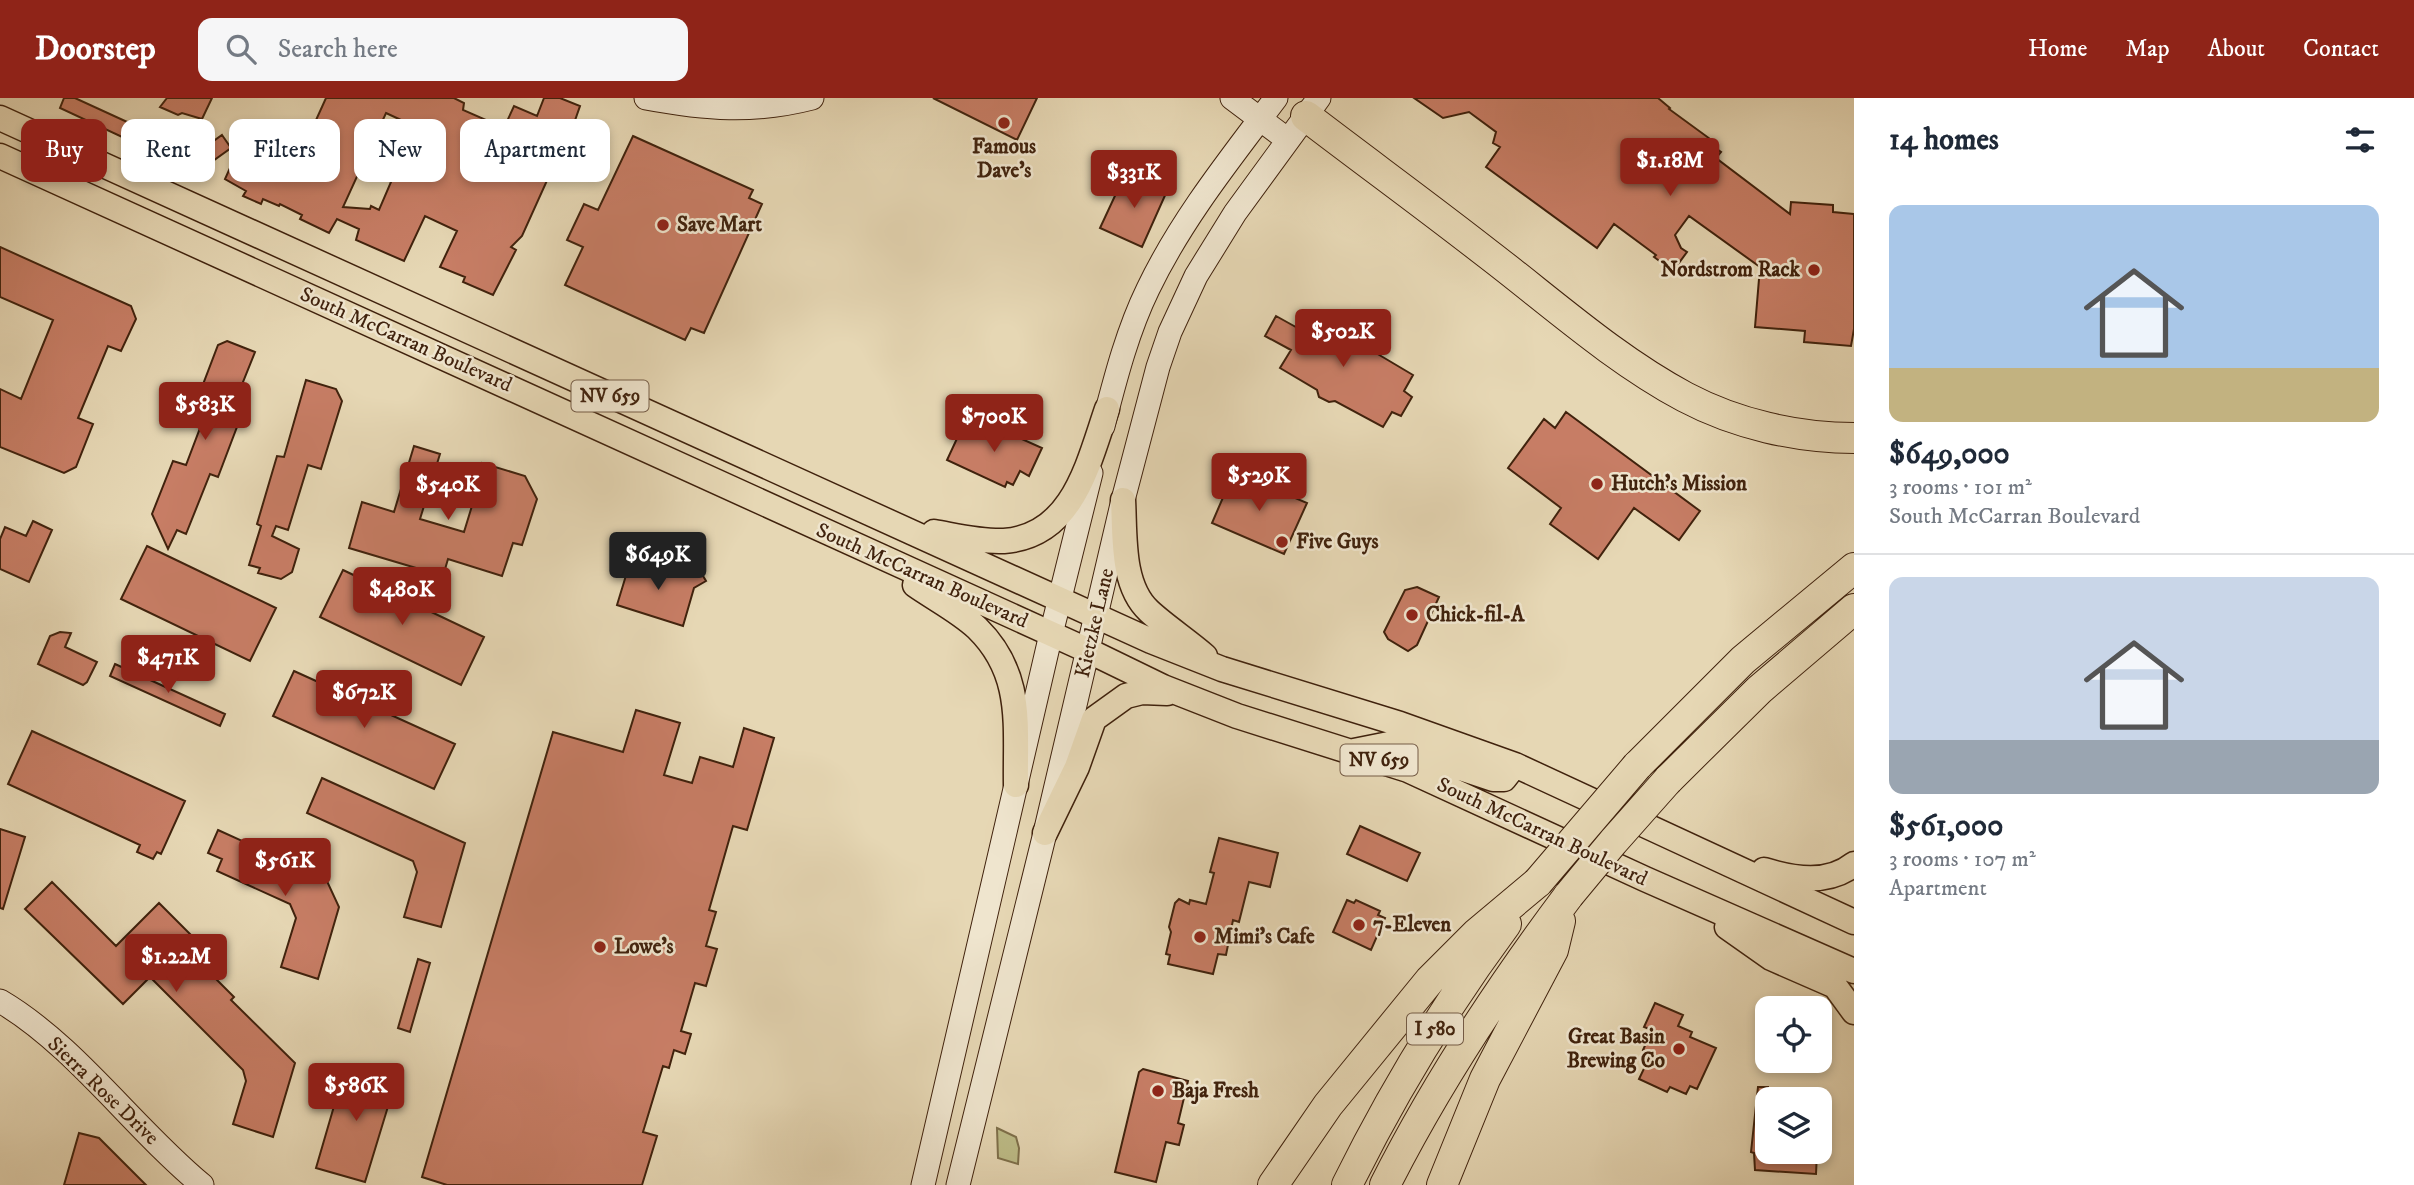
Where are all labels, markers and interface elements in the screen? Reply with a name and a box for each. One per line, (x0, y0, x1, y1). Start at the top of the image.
search box (198, 18, 688, 81)
text: Doorstep (35, 29, 156, 70)
icon: search (222, 30, 260, 68)
text: Search here (278, 33, 398, 66)
text: Home (2028, 34, 2087, 64)
text: Map (2125, 34, 2170, 64)
text: About (2208, 34, 2265, 64)
text: Contact (2303, 34, 2379, 64)
marker: Famous Dave's (996, 115, 1012, 131)
chip: Buy (21, 119, 107, 182)
chip: Rent (121, 119, 215, 182)
chip: Filters (229, 119, 340, 182)
chip: New (354, 119, 446, 182)
chip: Apartment (460, 119, 610, 182)
icon: filters (2341, 121, 2379, 159)
text: 14 homes (1889, 122, 1999, 159)
place label: Famous Dave's (972, 134, 1036, 184)
pin: $1.18M (1613, 139, 1727, 198)
text: $1.18M (1636, 146, 1704, 175)
pin: $331K (1085, 150, 1183, 210)
text: $331K (1107, 158, 1161, 187)
place label: Save Mart (677, 212, 762, 238)
marker: Save Mart (655, 217, 671, 233)
icon: home (2071, 250, 2197, 376)
place label: Nordstrom Rack (1660, 257, 1801, 283)
marker: Nordstrom Rack (1806, 262, 1822, 278)
street label: South McCarran Boulevard (296, 281, 517, 399)
pin: $502K (1294, 310, 1392, 369)
text: $502K (1311, 317, 1375, 346)
road number: NV 659 (572, 380, 648, 412)
pin: $583K (156, 382, 254, 442)
text: $583K (175, 390, 235, 419)
pin: $700K (945, 394, 1043, 454)
text: $700K (961, 402, 1027, 431)
text: $649,000 (1889, 436, 2010, 473)
pin: $529K (1210, 454, 1308, 513)
text: $529K (1228, 461, 1290, 490)
pin: $540K (399, 462, 497, 522)
text: $540K (416, 470, 480, 499)
place label: Hutch's Mission (1611, 471, 1748, 497)
text: 3 rooms · 101 m² (1889, 473, 2032, 502)
marker: Hutch's Mission (1589, 476, 1605, 492)
text: South McCarran Boulevard (1889, 502, 2140, 531)
street label: South McCarran Boulevard (812, 517, 1033, 635)
place label: Five Guys (1296, 529, 1378, 555)
pin: $649K (609, 532, 707, 592)
marker: Five Guys (1274, 534, 1290, 550)
text: $649K (625, 540, 691, 569)
street label: Kietzke Lane (1070, 565, 1120, 680)
pin: $480K (353, 568, 451, 627)
text: $480K (369, 575, 435, 604)
place label: Chick-fil-A (1426, 602, 1525, 628)
marker: Chick-fil-A (1404, 607, 1420, 623)
icon: home (2071, 622, 2197, 748)
pin: $471K (119, 636, 217, 695)
text: $471K (137, 643, 199, 672)
pin: $672K (315, 670, 413, 730)
text: $672K (332, 678, 396, 707)
road number: NV 659 (1340, 744, 1418, 776)
street label: South McCarran Boulevard (1433, 772, 1652, 892)
text: $561,000 (1889, 808, 2003, 845)
pin: $561K (236, 838, 334, 898)
text: 3 rooms · 107 m² (1889, 845, 2036, 874)
text: $561K (255, 846, 315, 875)
text: Apartment (1889, 874, 1987, 903)
place label: 7-Eleven (1373, 912, 1452, 938)
marker: 7-Eleven (1351, 917, 1367, 933)
place label: Mimi's Cafe (1214, 924, 1315, 950)
marker: Mimi's Cafe (1192, 929, 1208, 945)
pin: $1.22M (119, 934, 233, 994)
place label: Lowe's (614, 934, 674, 960)
marker: Lowe's (592, 939, 608, 955)
text: $1.22M (141, 942, 211, 971)
map controls (1755, 996, 1832, 1164)
button: locate (1755, 996, 1832, 1073)
road number: I 580 (1407, 1014, 1463, 1044)
place label: Great Basin Brewing Co (1567, 1024, 1666, 1074)
street label: Sierra Rose Drive (42, 1031, 164, 1151)
marker: Great Basin Brewing Co (1671, 1041, 1687, 1057)
pin: $586K (307, 1063, 405, 1123)
text: $586K (324, 1071, 388, 1100)
place label: Baja Fresh (1172, 1078, 1260, 1105)
marker: Baja Fresh (1150, 1083, 1166, 1099)
button: layers (1755, 1087, 1832, 1164)

